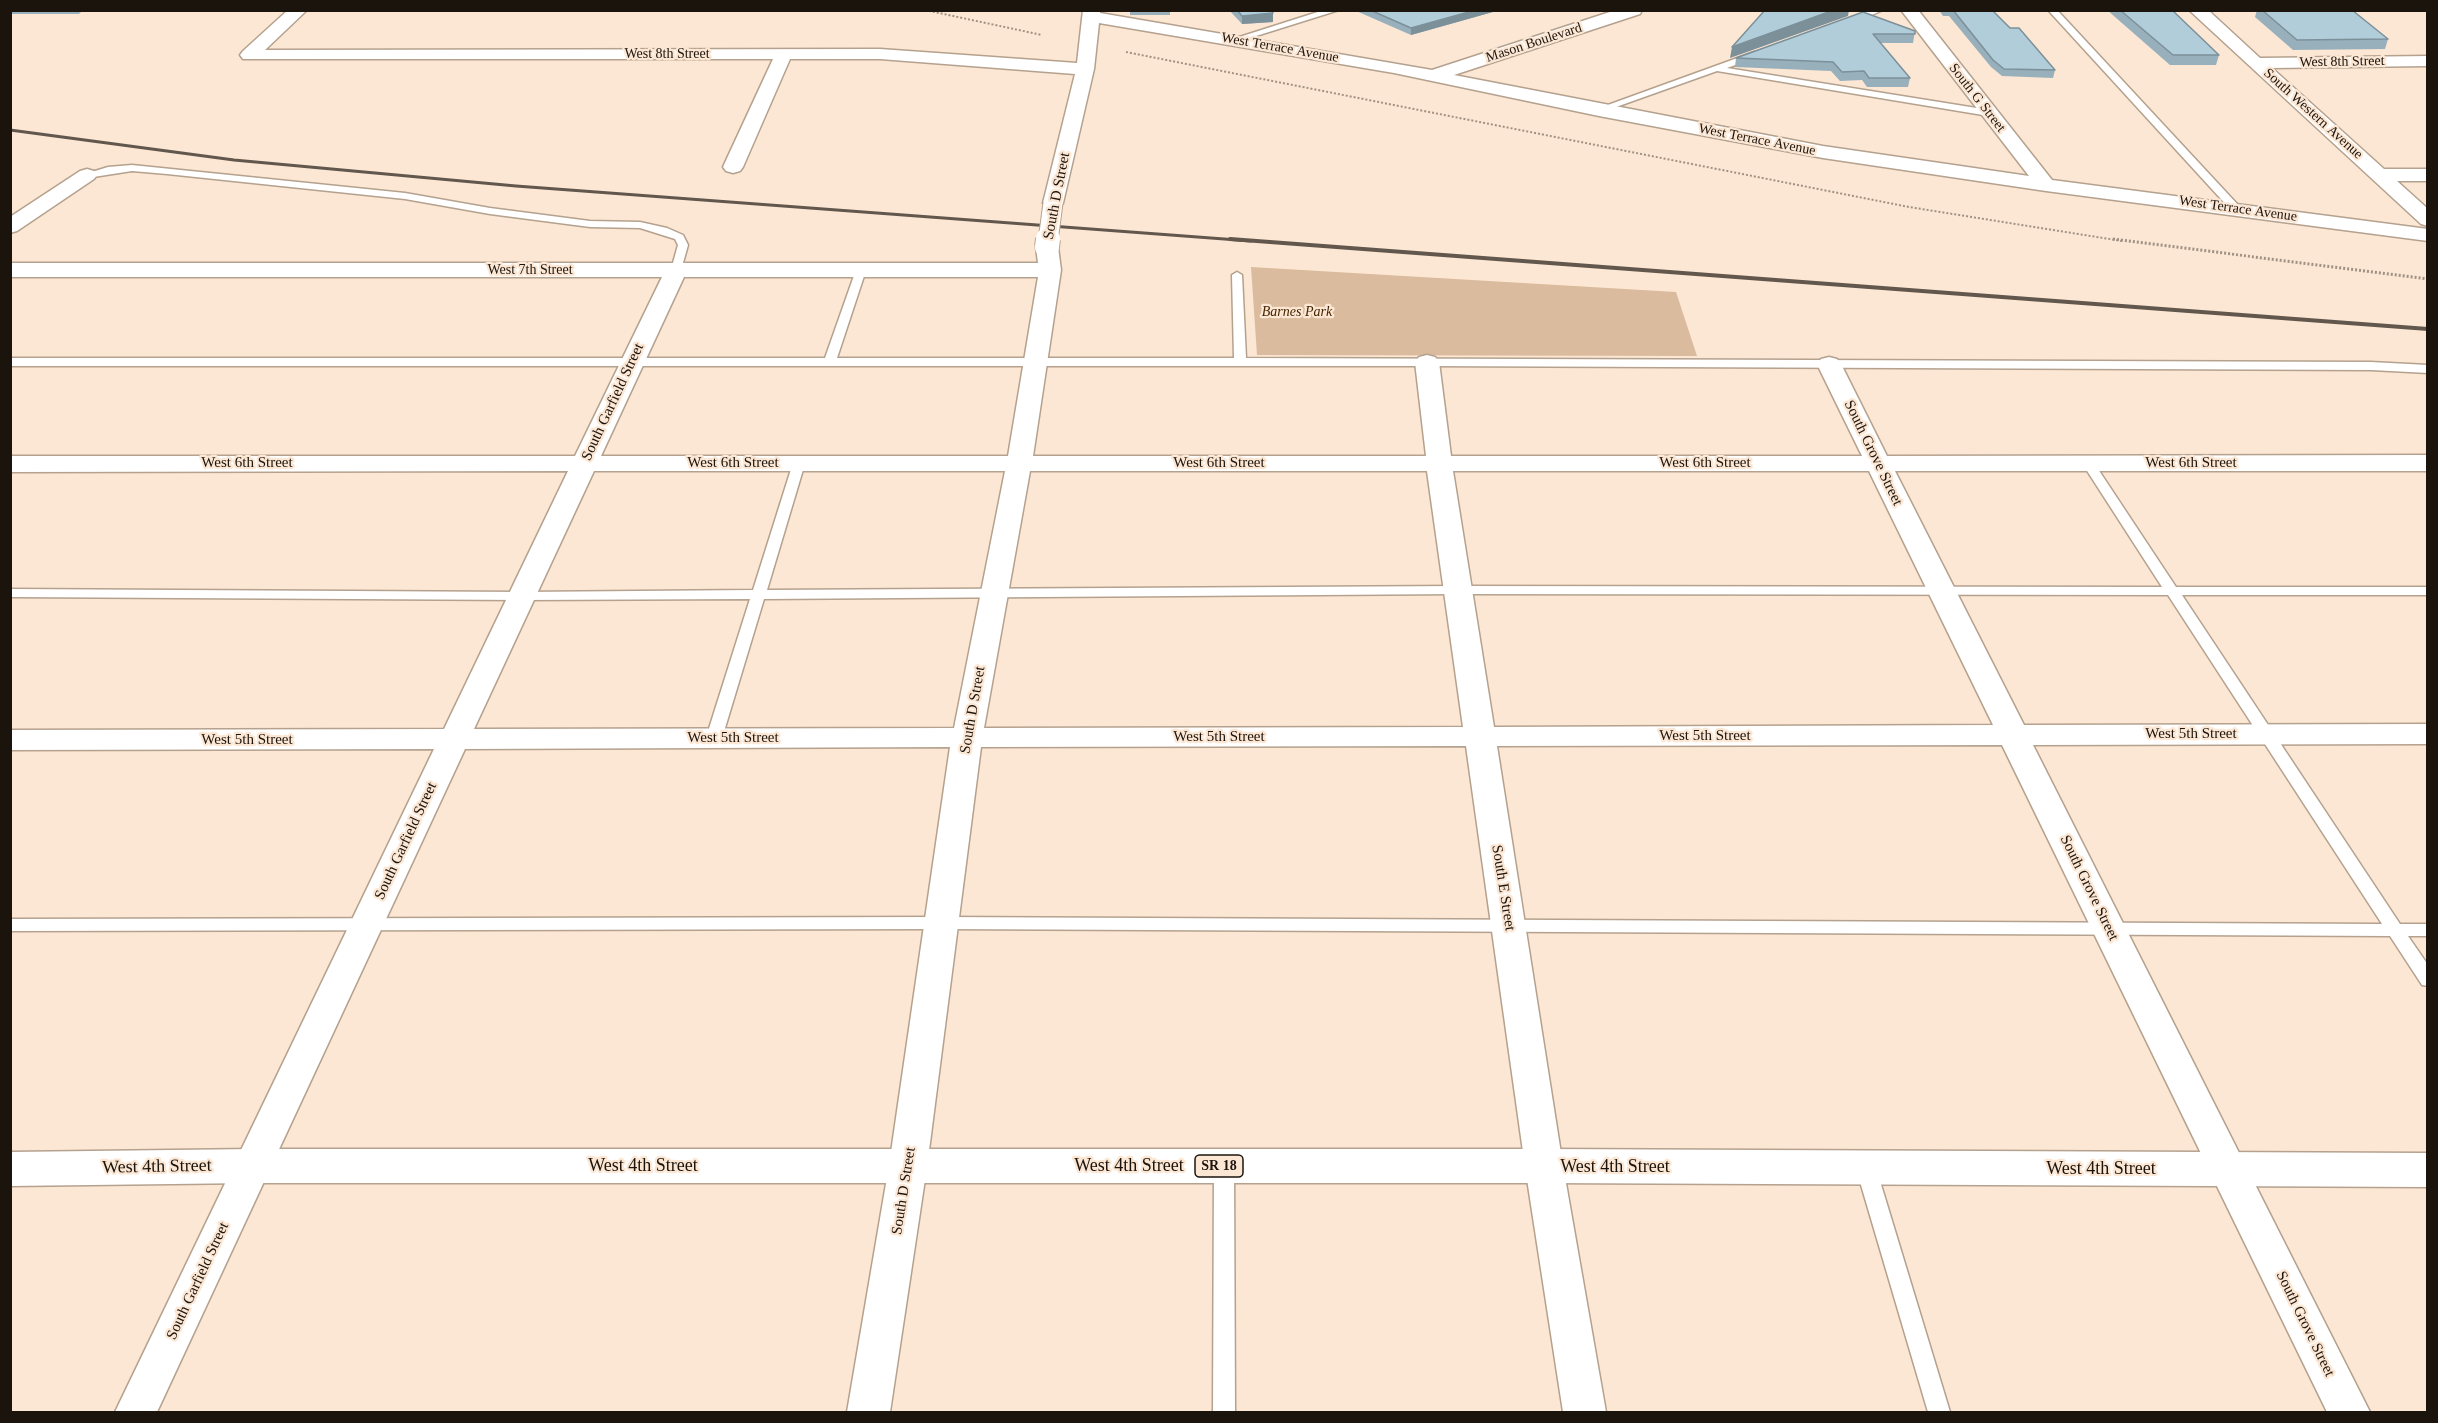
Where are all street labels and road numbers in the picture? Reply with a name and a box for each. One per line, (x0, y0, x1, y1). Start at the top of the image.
street label: Mason Boulevard (1484, 20, 1584, 66)
street label: West Terrace Avenue (1220, 29, 1340, 67)
street label: West 8th Street (624, 46, 710, 62)
street label: West 8th Street (2299, 53, 2385, 71)
street label: South G Street (1945, 60, 2009, 136)
street label: South Western Avenue (2260, 65, 2366, 163)
street label: West Terrace Avenue (1697, 120, 1817, 160)
street label: South D Street (1040, 151, 1074, 241)
street label: West Terrace Avenue (2178, 192, 2298, 226)
street label: West 7th Street (487, 262, 573, 278)
street label: South Garfield Street (578, 340, 648, 464)
street label: South Grove Street (1840, 397, 1906, 509)
street label: West 6th Street (201, 454, 293, 472)
street label: West 6th Street (687, 454, 779, 472)
street label: West 6th Street (1173, 454, 1265, 472)
street label: West 6th Street (1659, 454, 1751, 472)
street label: West 6th Street (2145, 454, 2237, 472)
street label: South D Street (956, 665, 990, 755)
street label: West 5th Street (2145, 725, 2237, 743)
street label: West 5th Street (1659, 727, 1751, 745)
street label: West 5th Street (1173, 728, 1265, 746)
street label: West 5th Street (687, 729, 779, 747)
street label: West 5th Street (201, 731, 293, 749)
street label: South Garfield Street (371, 779, 441, 903)
street label: South Grove Street (2056, 832, 2122, 944)
street label: South E Street (1487, 844, 1519, 932)
street label: South D Street (888, 1146, 920, 1236)
street label: West 4th Street (102, 1155, 212, 1179)
street label: West 4th Street (588, 1155, 698, 1177)
street label: West 4th Street (1074, 1155, 1184, 1177)
road number: SR 18 (1195, 1155, 1243, 1177)
street label: West 4th Street (1560, 1156, 1670, 1178)
street label: West 4th Street (2046, 1158, 2156, 1180)
street label: South Garfield Street (163, 1219, 233, 1343)
street label: South Grove Street (2272, 1268, 2338, 1380)

